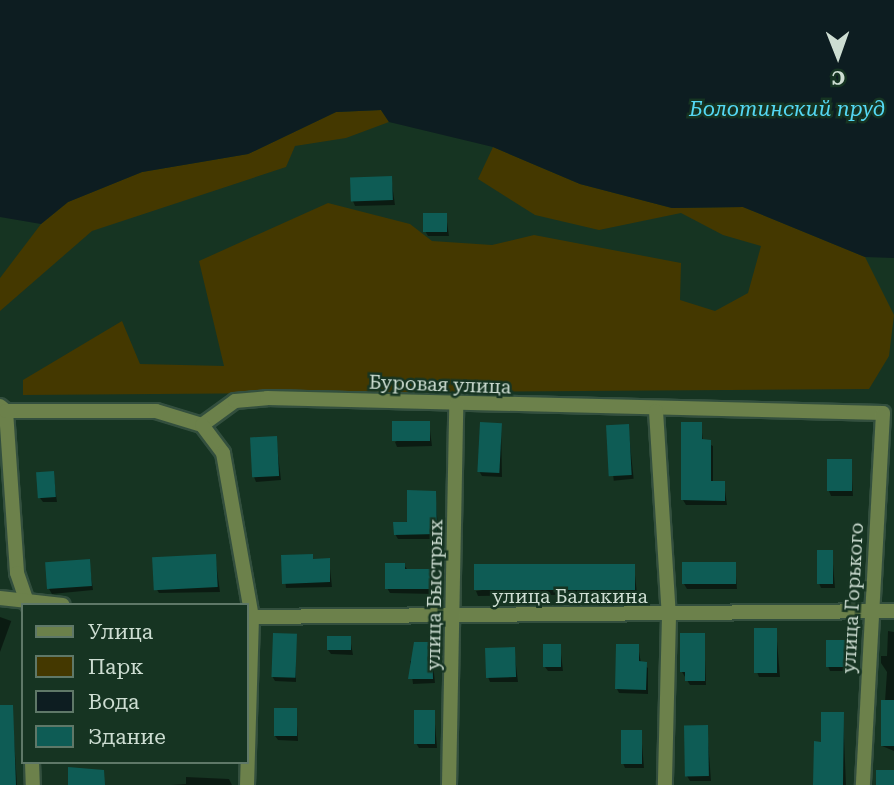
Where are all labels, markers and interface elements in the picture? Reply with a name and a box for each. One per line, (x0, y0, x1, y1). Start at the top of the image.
north arrow (803, 21, 873, 91)
text: С (832, 66, 845, 89)
water label: Болотинский пруд (689, 96, 885, 122)
street label: Буровая улица (369, 371, 511, 399)
street label: улица Быстрых (422, 519, 448, 671)
street label: улица Горького (838, 522, 868, 674)
street label: улица Балакина (492, 586, 648, 608)
legend (21, 603, 248, 764)
text: Улица (88, 620, 153, 644)
text: Парк (88, 655, 144, 679)
text: Вода (88, 690, 140, 714)
text: Здание (88, 725, 166, 749)

